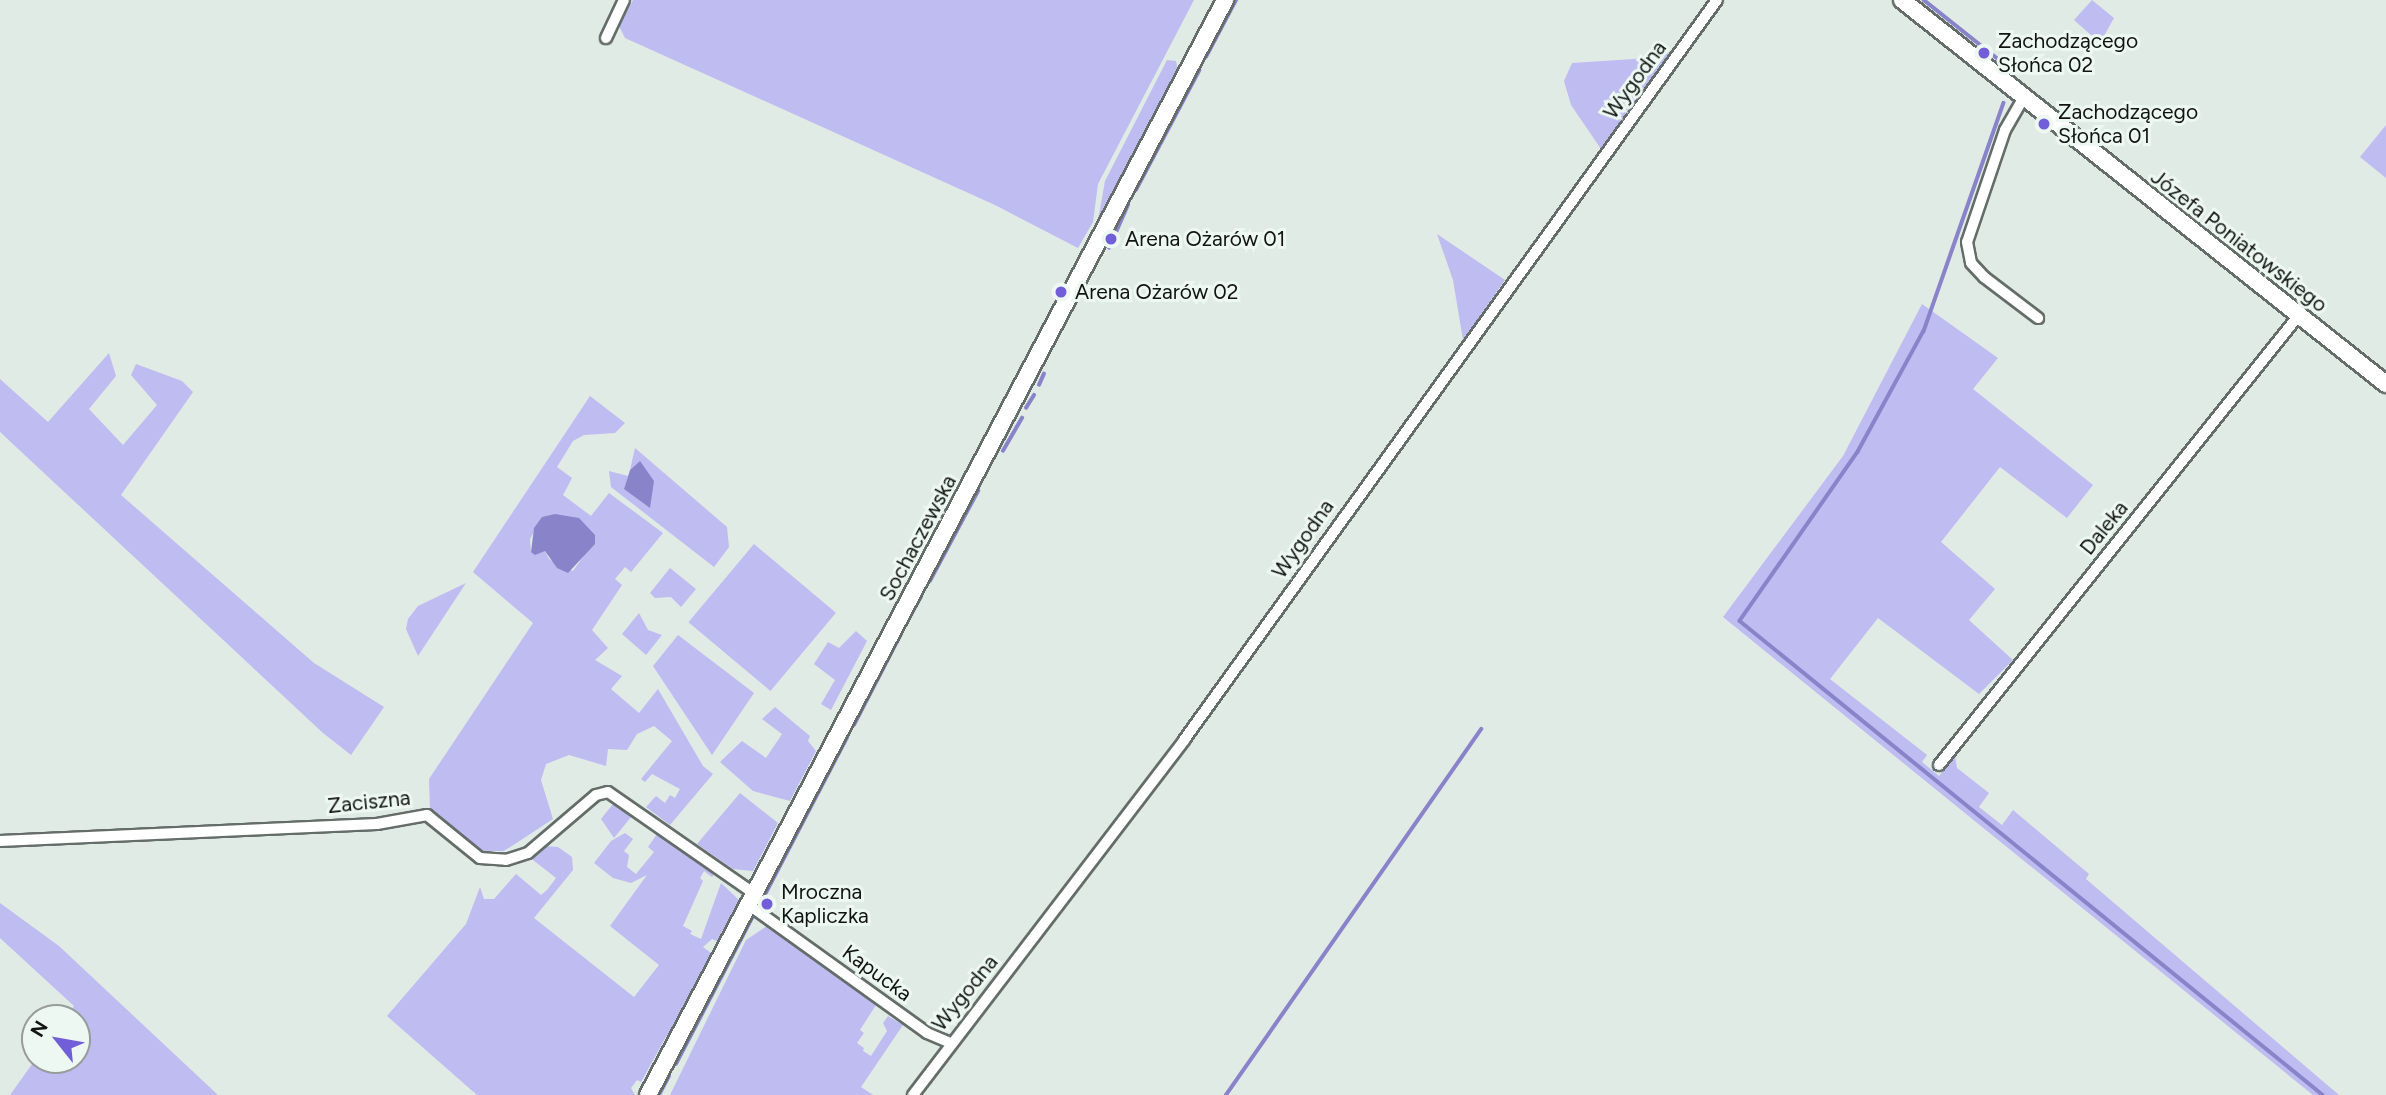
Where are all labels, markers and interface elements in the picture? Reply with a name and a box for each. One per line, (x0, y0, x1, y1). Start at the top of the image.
place label: Zachodzącego Słońca 02 (1998, 28, 2138, 78)
street label: Wygodna (1598, 36, 1672, 124)
marker: Zachodzącego Słońca 02 (1976, 45, 1992, 61)
place label: Zachodzącego Słońca 01 (2058, 99, 2198, 149)
marker: Zachodzącego Słońca 01 (2036, 116, 2052, 132)
street label: Józefa Poniatowskiego (2146, 164, 2332, 318)
place label: Arena Ożarów 01 (1125, 226, 1285, 252)
marker: Arena Ożarów 01 (1103, 231, 1119, 247)
place label: Arena Ożarów 02 (1075, 279, 1239, 305)
marker: Arena Ożarów 02 (1053, 284, 1069, 300)
street label: Sochaczewska (874, 471, 962, 605)
street label: Wygodna (1267, 495, 1339, 583)
street label: Daleka (2075, 496, 2133, 560)
street label: Zaciszna (326, 785, 412, 819)
place label: Mroczna Kapliczka (781, 879, 869, 929)
marker: Mroczna Kapliczka (759, 896, 775, 912)
street label: Kapucka (837, 939, 917, 1007)
street label: Wygodna (927, 950, 1003, 1036)
north arrow (21, 1004, 91, 1074)
text: N (26, 1017, 53, 1041)

